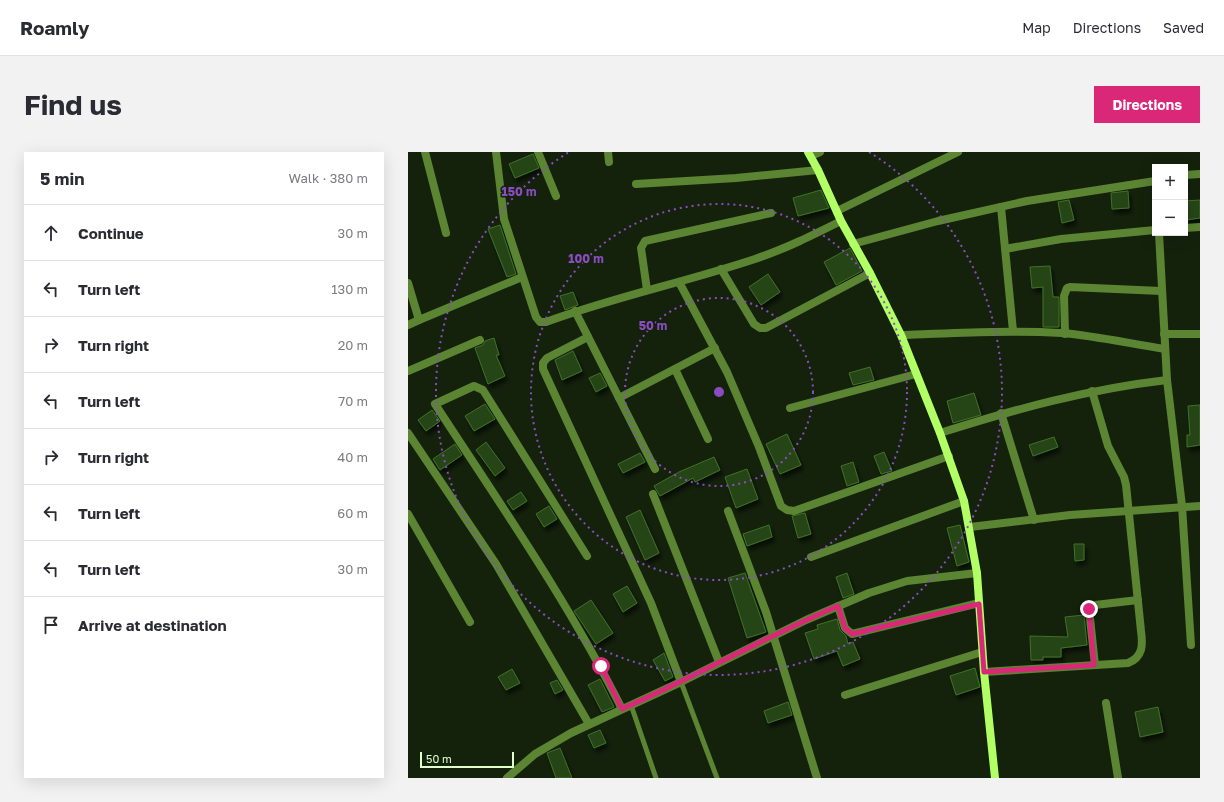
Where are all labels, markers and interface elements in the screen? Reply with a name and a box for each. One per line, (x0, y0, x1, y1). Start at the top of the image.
text: Roamly (20, 16, 89, 39)
text: Map (1022, 19, 1051, 36)
text: Directions (1073, 19, 1141, 36)
text: Saved (1163, 19, 1204, 36)
button: Directions (1094, 86, 1200, 123)
text: Find us (24, 88, 122, 121)
map controls (1152, 164, 1188, 236)
button: + (1152, 164, 1188, 200)
text: 5 min (40, 168, 84, 189)
text: Walk · 380 m (288, 170, 368, 186)
text: 150 m (502, 184, 536, 199)
button: − (1152, 200, 1188, 236)
icon: ahead (40, 222, 62, 244)
text: Continue (78, 224, 144, 242)
text: 30 m (338, 225, 368, 241)
text: 100 m (568, 251, 604, 266)
icon: left (40, 278, 62, 300)
text: Turn left (78, 280, 140, 298)
text: 130 m (331, 281, 368, 297)
text: 50 m (639, 318, 667, 333)
icon: right (40, 334, 62, 356)
text: Turn right (78, 336, 149, 354)
text: 20 m (338, 337, 368, 353)
centre of rings (712, 385, 726, 399)
icon: left (40, 390, 62, 412)
text: Turn left (78, 392, 140, 410)
text: 70 m (338, 393, 368, 409)
icon: right (40, 446, 62, 468)
text: Turn right (78, 448, 149, 466)
text: 40 m (337, 449, 368, 465)
icon: left (40, 502, 62, 524)
text: Turn left (78, 504, 140, 522)
text: 60 m (337, 505, 368, 521)
icon: left (40, 558, 62, 580)
text: Turn left (78, 560, 140, 578)
text: 30 m (338, 561, 368, 577)
route end (1080, 600, 1098, 618)
icon: arrive (40, 614, 62, 636)
text: Arrive at destination (78, 616, 227, 634)
route start (592, 657, 610, 675)
scale bar (420, 750, 514, 769)
text: 50 m (426, 752, 452, 765)

